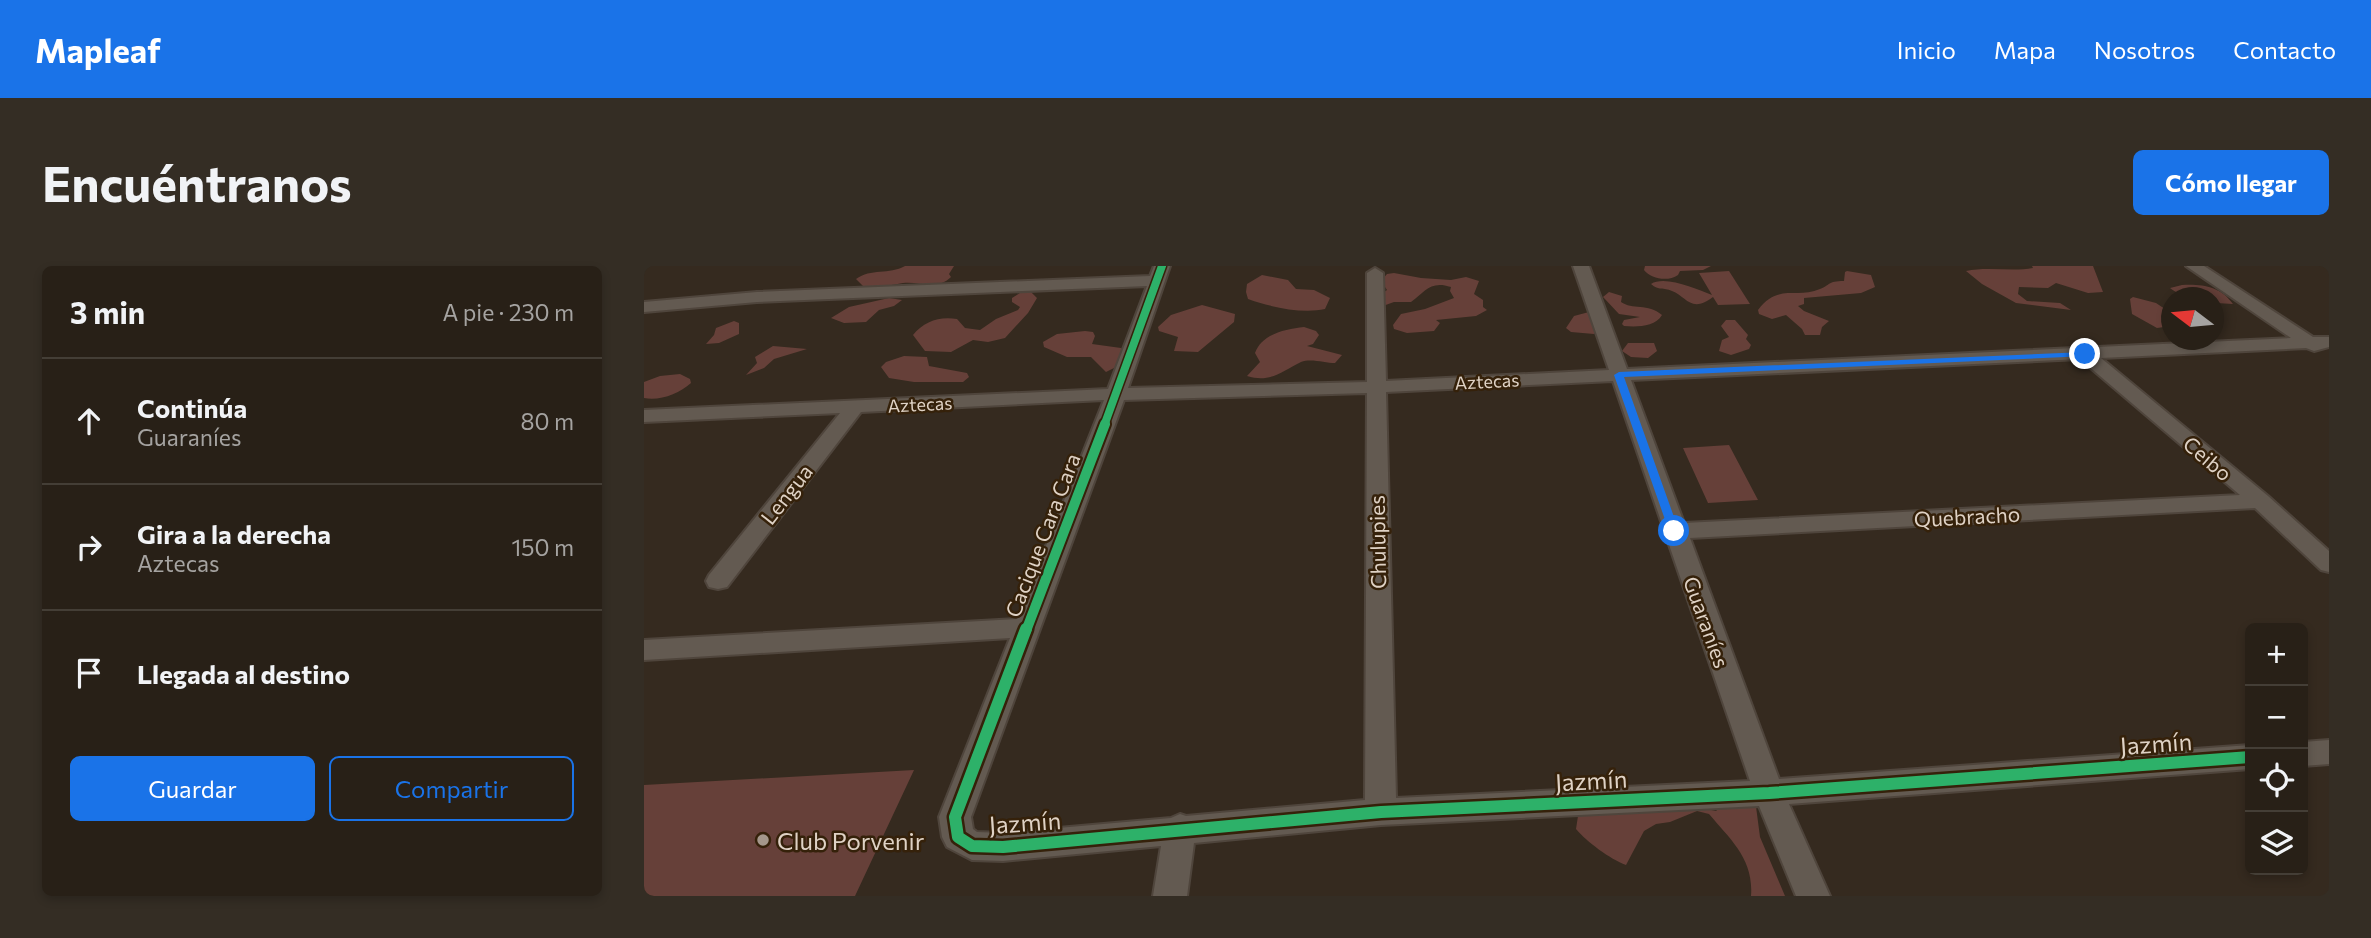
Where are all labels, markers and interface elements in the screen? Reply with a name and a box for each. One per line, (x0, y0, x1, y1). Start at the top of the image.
text: Mapleaf (35, 29, 161, 70)
text: Inicio (1897, 35, 1956, 64)
text: Mapa (1994, 35, 2056, 64)
text: Nosotros (2094, 35, 2195, 64)
text: Contacto (2233, 35, 2336, 64)
button: Cómo llegar (2133, 150, 2329, 215)
text: Encuéntranos (42, 152, 352, 212)
north arrow (2161, 287, 2224, 350)
text: 3 min (70, 293, 145, 330)
text: A pie · 230 m (442, 298, 574, 326)
route end (2069, 338, 2100, 369)
street label: Aztecas (1454, 368, 1520, 394)
street label: Aztecas (887, 391, 953, 417)
text: Continúa (137, 392, 247, 423)
icon: ahead (70, 402, 108, 440)
text: 80 m (521, 407, 574, 435)
text: Guaraníes (137, 423, 241, 451)
street label: Ceibo (2179, 430, 2237, 486)
street label: Cacique Cara Cara (999, 450, 1085, 620)
street label: Lengua (755, 459, 817, 529)
street label: Chulupies (1364, 495, 1390, 589)
street label: Quebracho (1913, 501, 2021, 531)
route start (1658, 515, 1689, 546)
text: Gira a la derecha (137, 518, 331, 549)
icon: right (70, 528, 108, 566)
text: 150 m (511, 533, 574, 561)
text: Aztecas (137, 549, 220, 577)
street label: Guaraníes (1679, 573, 1735, 671)
map controls (2245, 623, 2308, 875)
button: + (2245, 623, 2308, 686)
icon: arrive (70, 654, 108, 692)
text: Llegada al destino (137, 658, 350, 689)
button: − (2245, 686, 2308, 749)
street label: Jazmín (2119, 726, 2193, 760)
button: locate (2245, 749, 2308, 812)
button: Guardar (70, 756, 315, 821)
button: Compartir (329, 756, 574, 821)
street label: Jazmín (1554, 764, 1628, 796)
street label: Jazmín (988, 805, 1062, 839)
button: layers (2245, 812, 2308, 875)
place label: Club Porvenir (777, 826, 925, 855)
marker: Club Porvenir (755, 832, 771, 848)

